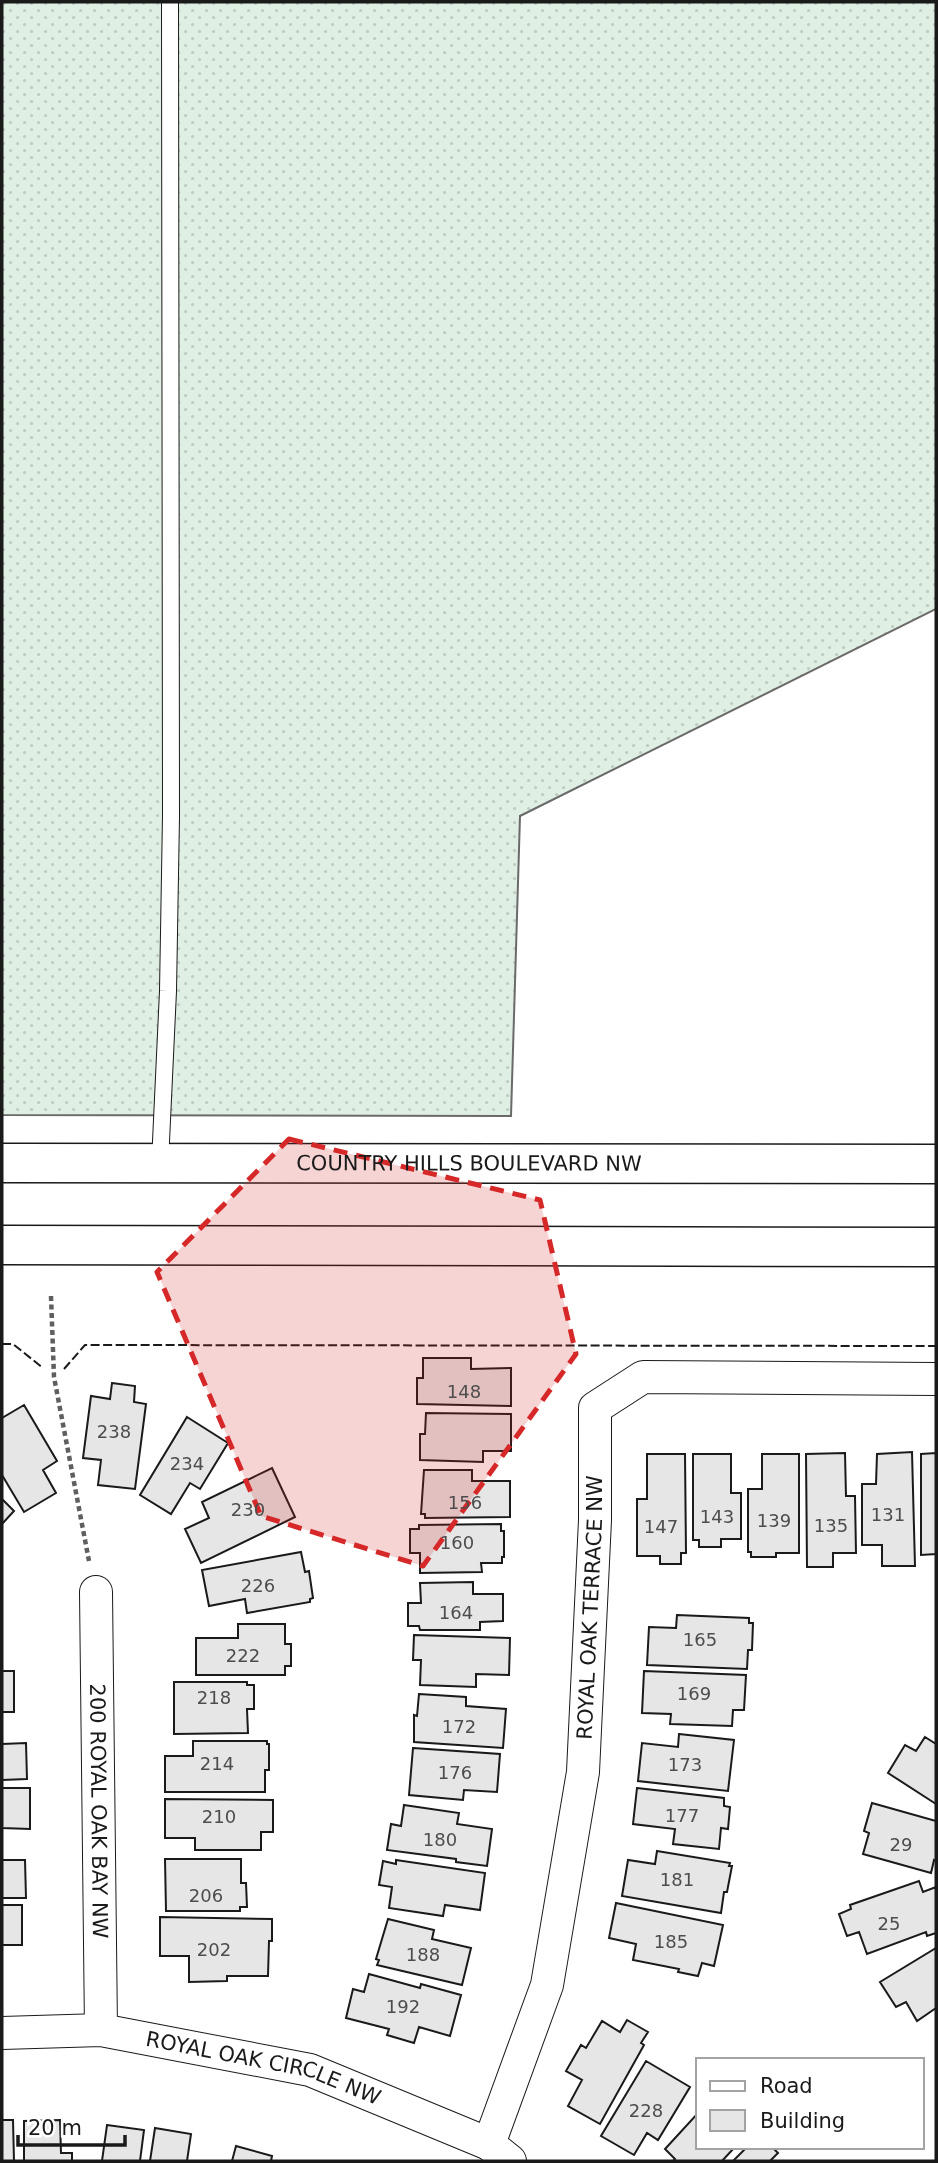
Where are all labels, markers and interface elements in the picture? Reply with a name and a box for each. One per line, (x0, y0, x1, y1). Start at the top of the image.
street label: COUNTRY HILLS BOULEVARD NW (296, 1151, 642, 1176)
house number: 148 (447, 1381, 481, 1402)
house number: 238 (97, 1421, 131, 1442)
house number: 234 (170, 1453, 204, 1474)
street label: ROYAL OAK TERRACE NW (573, 1475, 607, 1740)
house number: 156 (448, 1492, 482, 1513)
house number: 230 (231, 1499, 265, 1520)
house number: 131 (871, 1504, 905, 1525)
house number: 143 (700, 1506, 734, 1527)
house number: 139 (757, 1510, 791, 1531)
house number: 135 (814, 1515, 848, 1536)
house number: 147 (644, 1516, 678, 1537)
house number: 160 (440, 1532, 474, 1553)
house number: 226 (241, 1575, 275, 1596)
house number: 164 (439, 1602, 473, 1623)
house number: 165 (683, 1629, 717, 1650)
house number: 222 (226, 1645, 260, 1666)
street label: 200 ROYAL OAK BAY NW (85, 1683, 112, 1939)
house number: 169 (677, 1683, 711, 1704)
house number: 218 (197, 1687, 231, 1708)
house number: 172 (442, 1716, 476, 1737)
house number: 214 (200, 1753, 234, 1774)
house number: 173 (668, 1754, 702, 1775)
house number: 176 (438, 1762, 472, 1783)
house number: 177 (665, 1805, 699, 1826)
house number: 210 (202, 1806, 236, 1827)
house number: 180 (423, 1829, 457, 1850)
house number: 29 (890, 1834, 912, 1855)
house number: 181 (660, 1869, 694, 1890)
house number: 206 (189, 1885, 223, 1906)
house number: 25 (878, 1913, 900, 1934)
house number: 185 (654, 1931, 688, 1952)
house number: 202 (197, 1939, 231, 1960)
house number: 188 (406, 1944, 440, 1965)
house number: 192 (386, 1996, 420, 2017)
street label: ROYAL OAK CIRCLE NW (144, 2027, 384, 2110)
legend (696, 2058, 924, 2149)
text: Road (760, 2074, 813, 2098)
house number: 228 (629, 2100, 663, 2121)
scale bar (18, 2104, 124, 2148)
text: Building (760, 2109, 845, 2133)
text: 20 m (28, 2116, 82, 2140)

